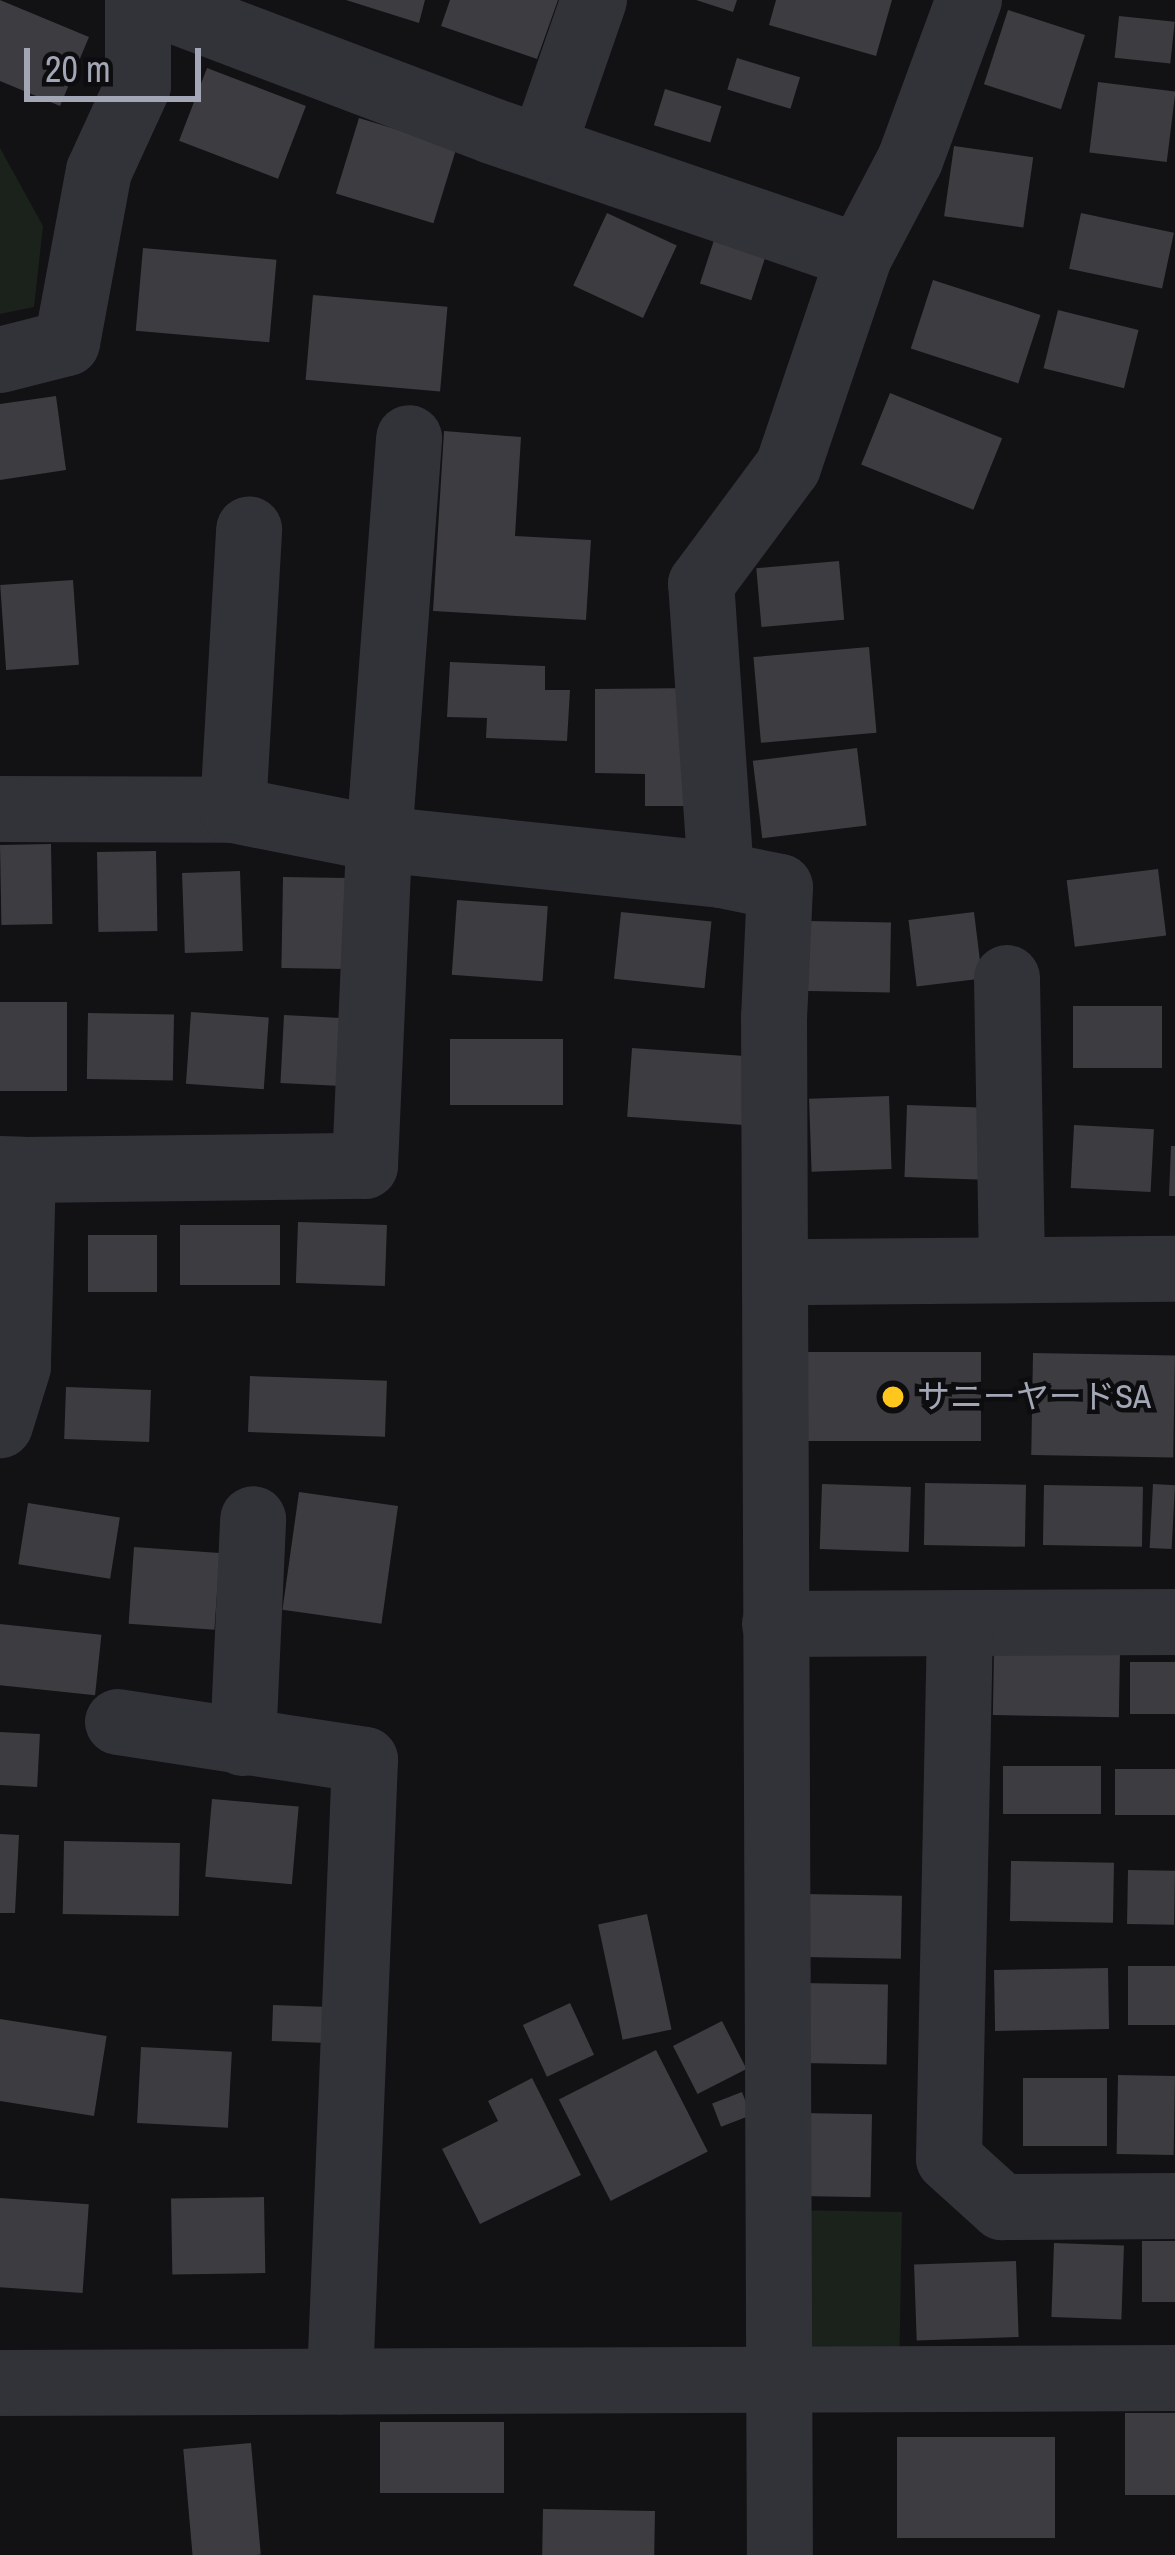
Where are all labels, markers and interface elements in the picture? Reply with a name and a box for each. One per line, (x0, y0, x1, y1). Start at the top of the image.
scale bar (30, 24, 207, 98)
text: 20 m (45, 45, 111, 93)
place label: サニーヤードSA (917, 1377, 1151, 1417)
marker: サニーヤードSA (880, 1384, 906, 1410)

